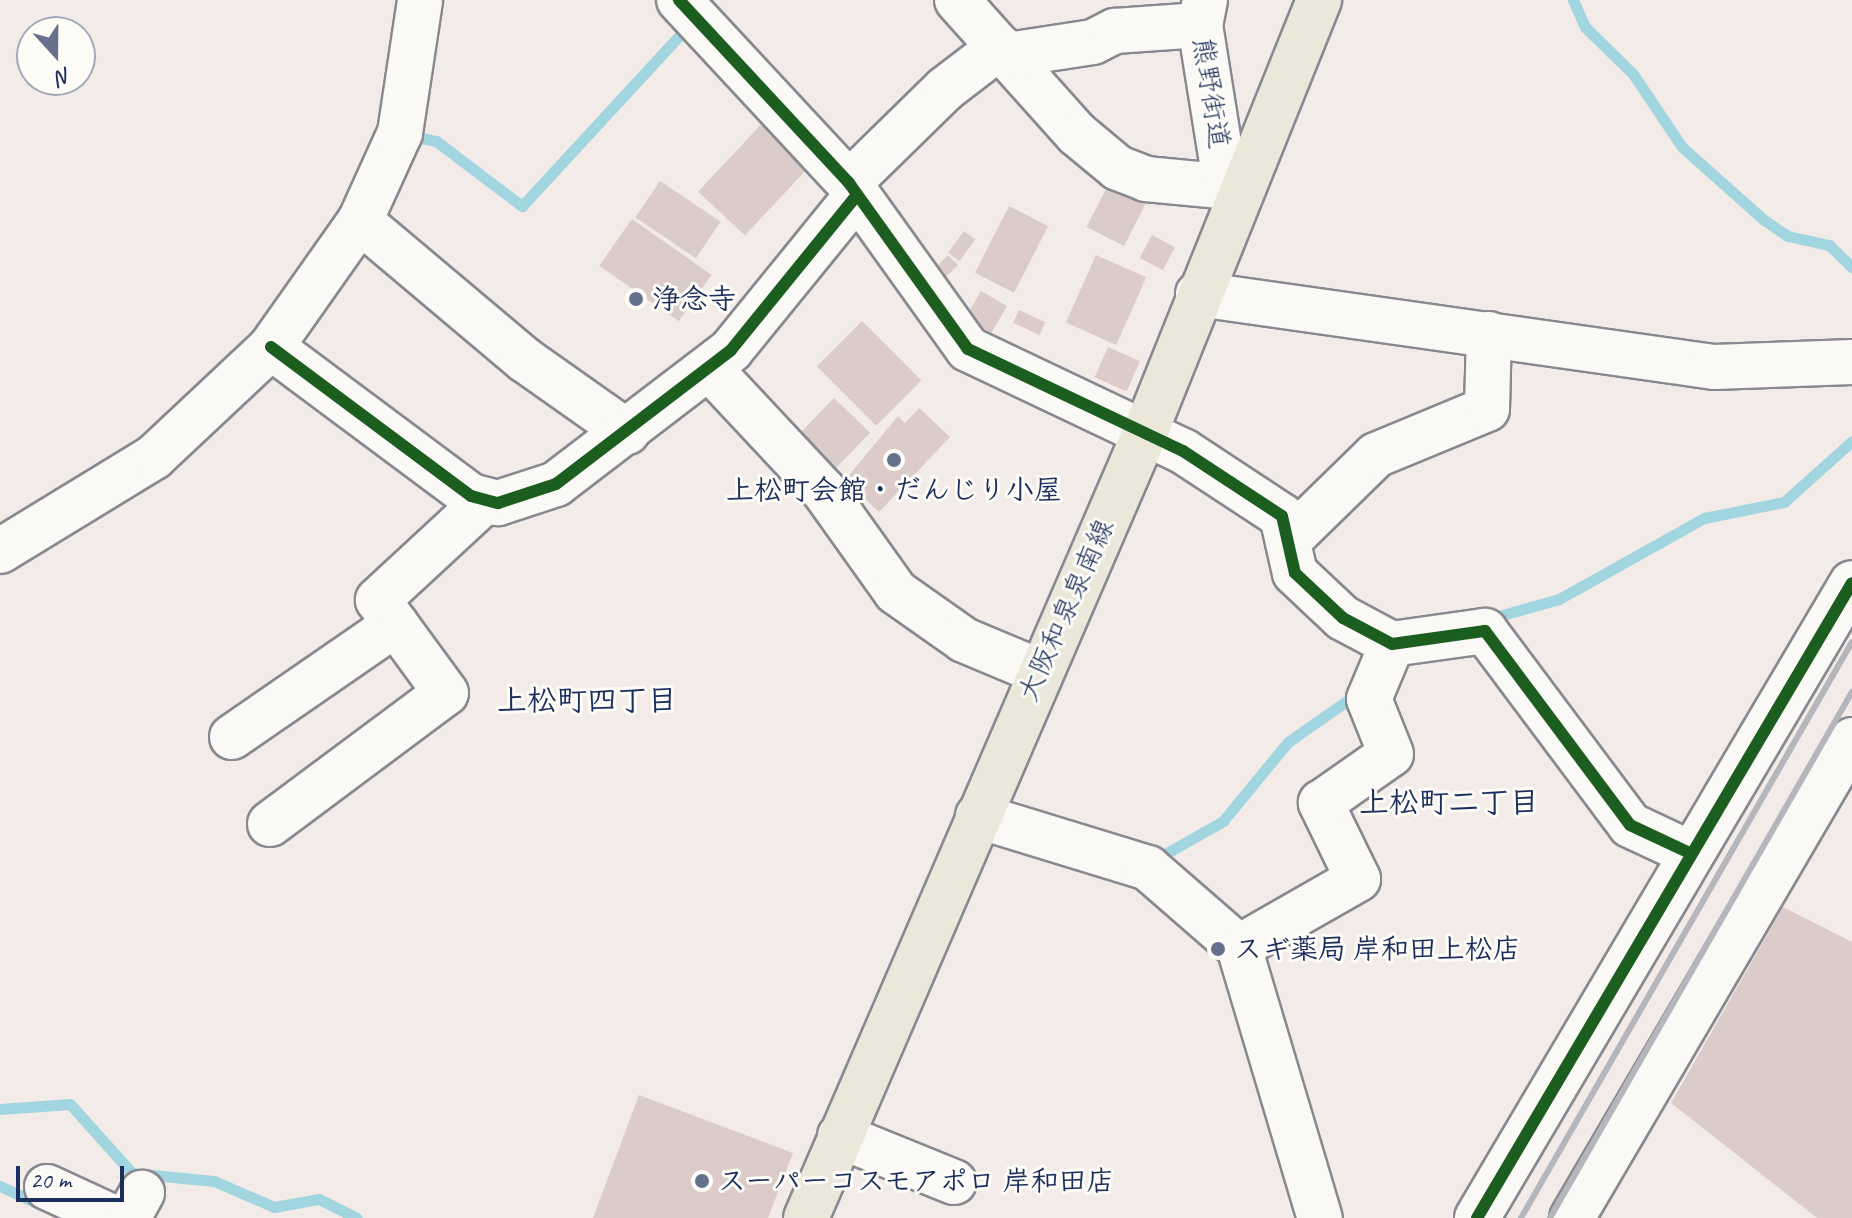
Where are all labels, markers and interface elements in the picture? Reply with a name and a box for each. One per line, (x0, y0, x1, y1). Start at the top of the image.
north arrow (16, 16, 96, 96)
street label: 熊野街道 (1186, 35, 1236, 151)
text: N (53, 61, 75, 92)
place label: 浄念寺 (652, 282, 736, 316)
marker: 浄念寺 (627, 290, 645, 308)
marker: 上松町会館・だんじり小屋 (885, 451, 903, 469)
place label: 上松町会館・だんじり小屋 (726, 473, 1062, 507)
street label: 大阪和泉泉南線 (1011, 514, 1121, 706)
district label: 上松町四丁目 (497, 682, 677, 718)
district label: 上松町二丁目 (1359, 784, 1539, 820)
place label: スギ薬局 岸和田上松店 (1234, 932, 1521, 966)
marker: スギ薬局 岸和田上松店 (1209, 940, 1227, 958)
scale bar (20, 1150, 128, 1200)
place label: スーパーコスモアポロ 岸和田店 (718, 1164, 1116, 1198)
text: 20 m (30, 1165, 71, 1195)
marker: スーパーコスモアポロ 岸和田店 (693, 1172, 711, 1190)

